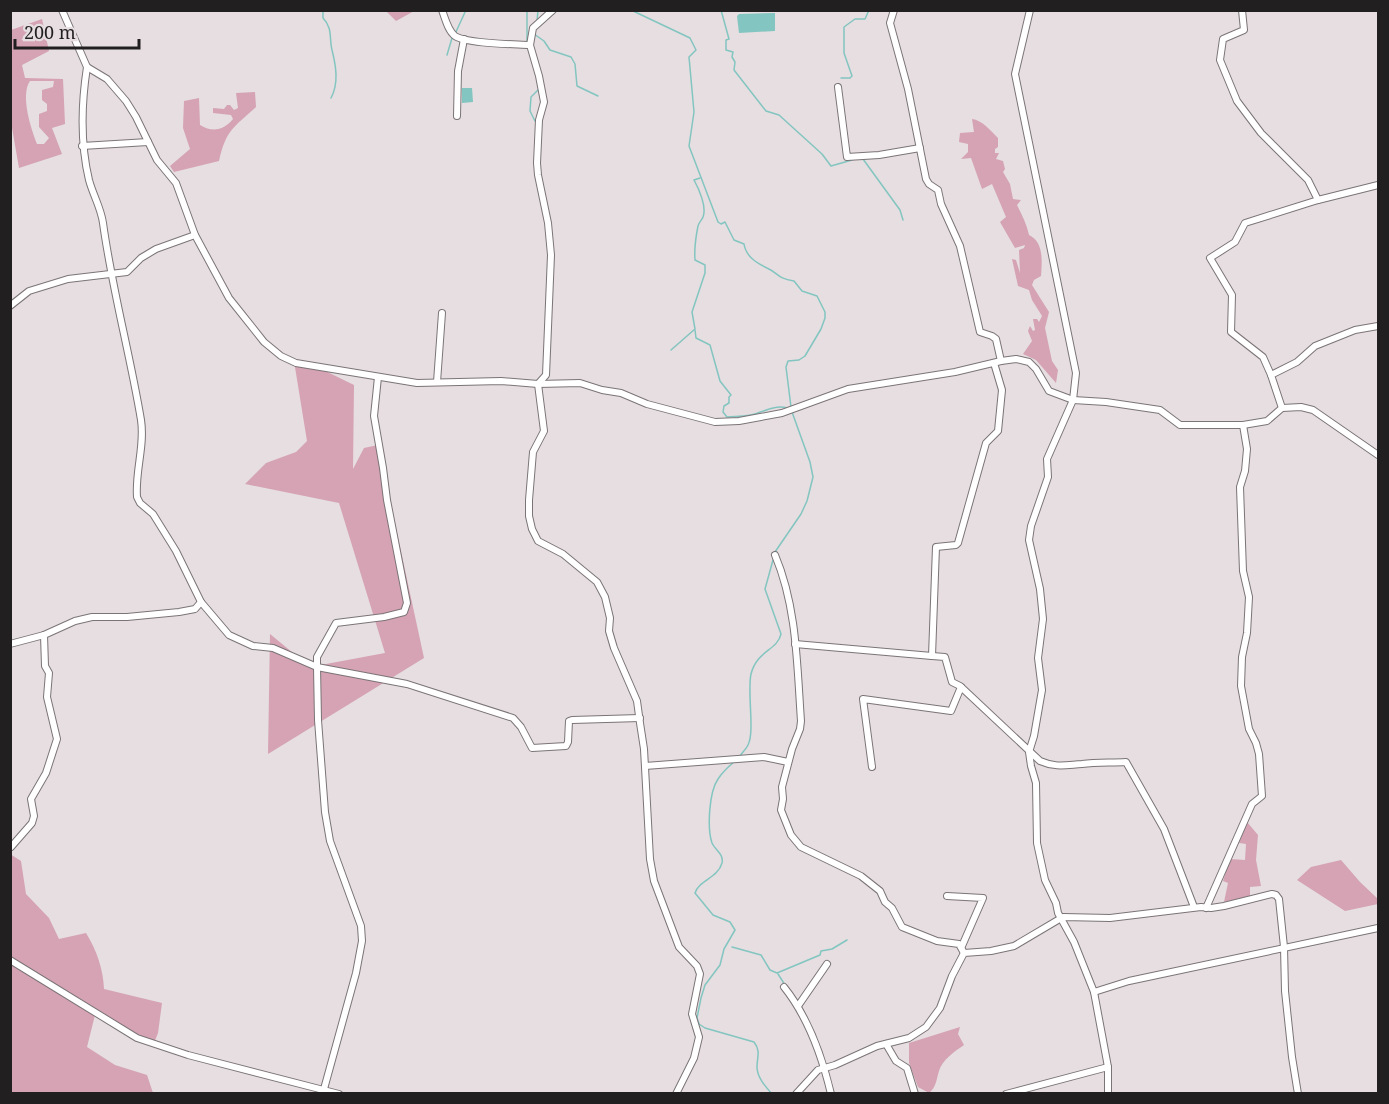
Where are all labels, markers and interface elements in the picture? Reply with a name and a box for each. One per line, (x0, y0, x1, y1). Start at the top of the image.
scale bar (15, 12, 140, 50)
text: 200 m (24, 20, 76, 44)

